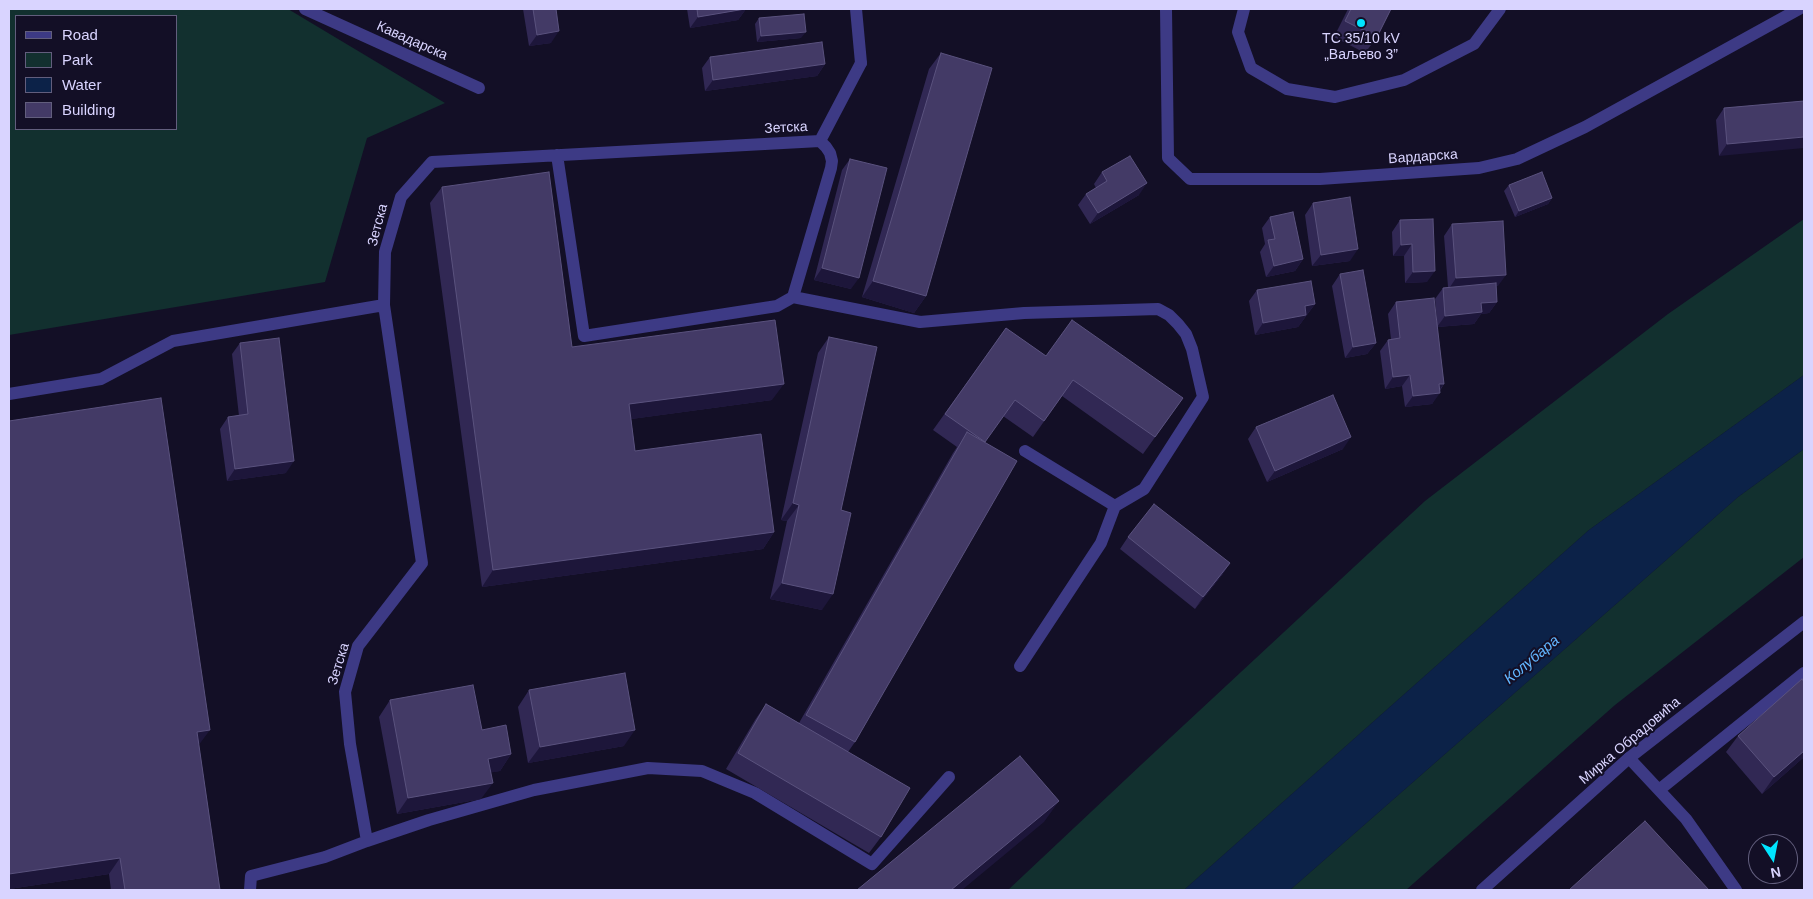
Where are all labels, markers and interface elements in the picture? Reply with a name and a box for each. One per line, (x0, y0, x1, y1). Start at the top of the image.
legend (15, 15, 178, 130)
marker: ТС 35/10 kV „Ваљево 3” (1355, 17, 1367, 29)
street label: Кавадарска (374, 18, 450, 64)
text: Road (62, 26, 98, 43)
place label: ТС 35/10 kV „Ваљево 3” (1322, 31, 1400, 64)
text: Park (62, 51, 93, 68)
text: Water (62, 76, 101, 93)
text: Building (62, 101, 115, 118)
street label: Зетска (764, 118, 808, 138)
street label: Вардарска (1388, 146, 1458, 168)
street label: Зетска (364, 202, 392, 248)
water label: Колубара (1501, 632, 1563, 688)
street label: Зетска (325, 641, 353, 687)
street label: Мирка Обрадовића (1576, 694, 1684, 788)
north arrow (1748, 834, 1798, 884)
text: N (1769, 864, 1782, 882)

